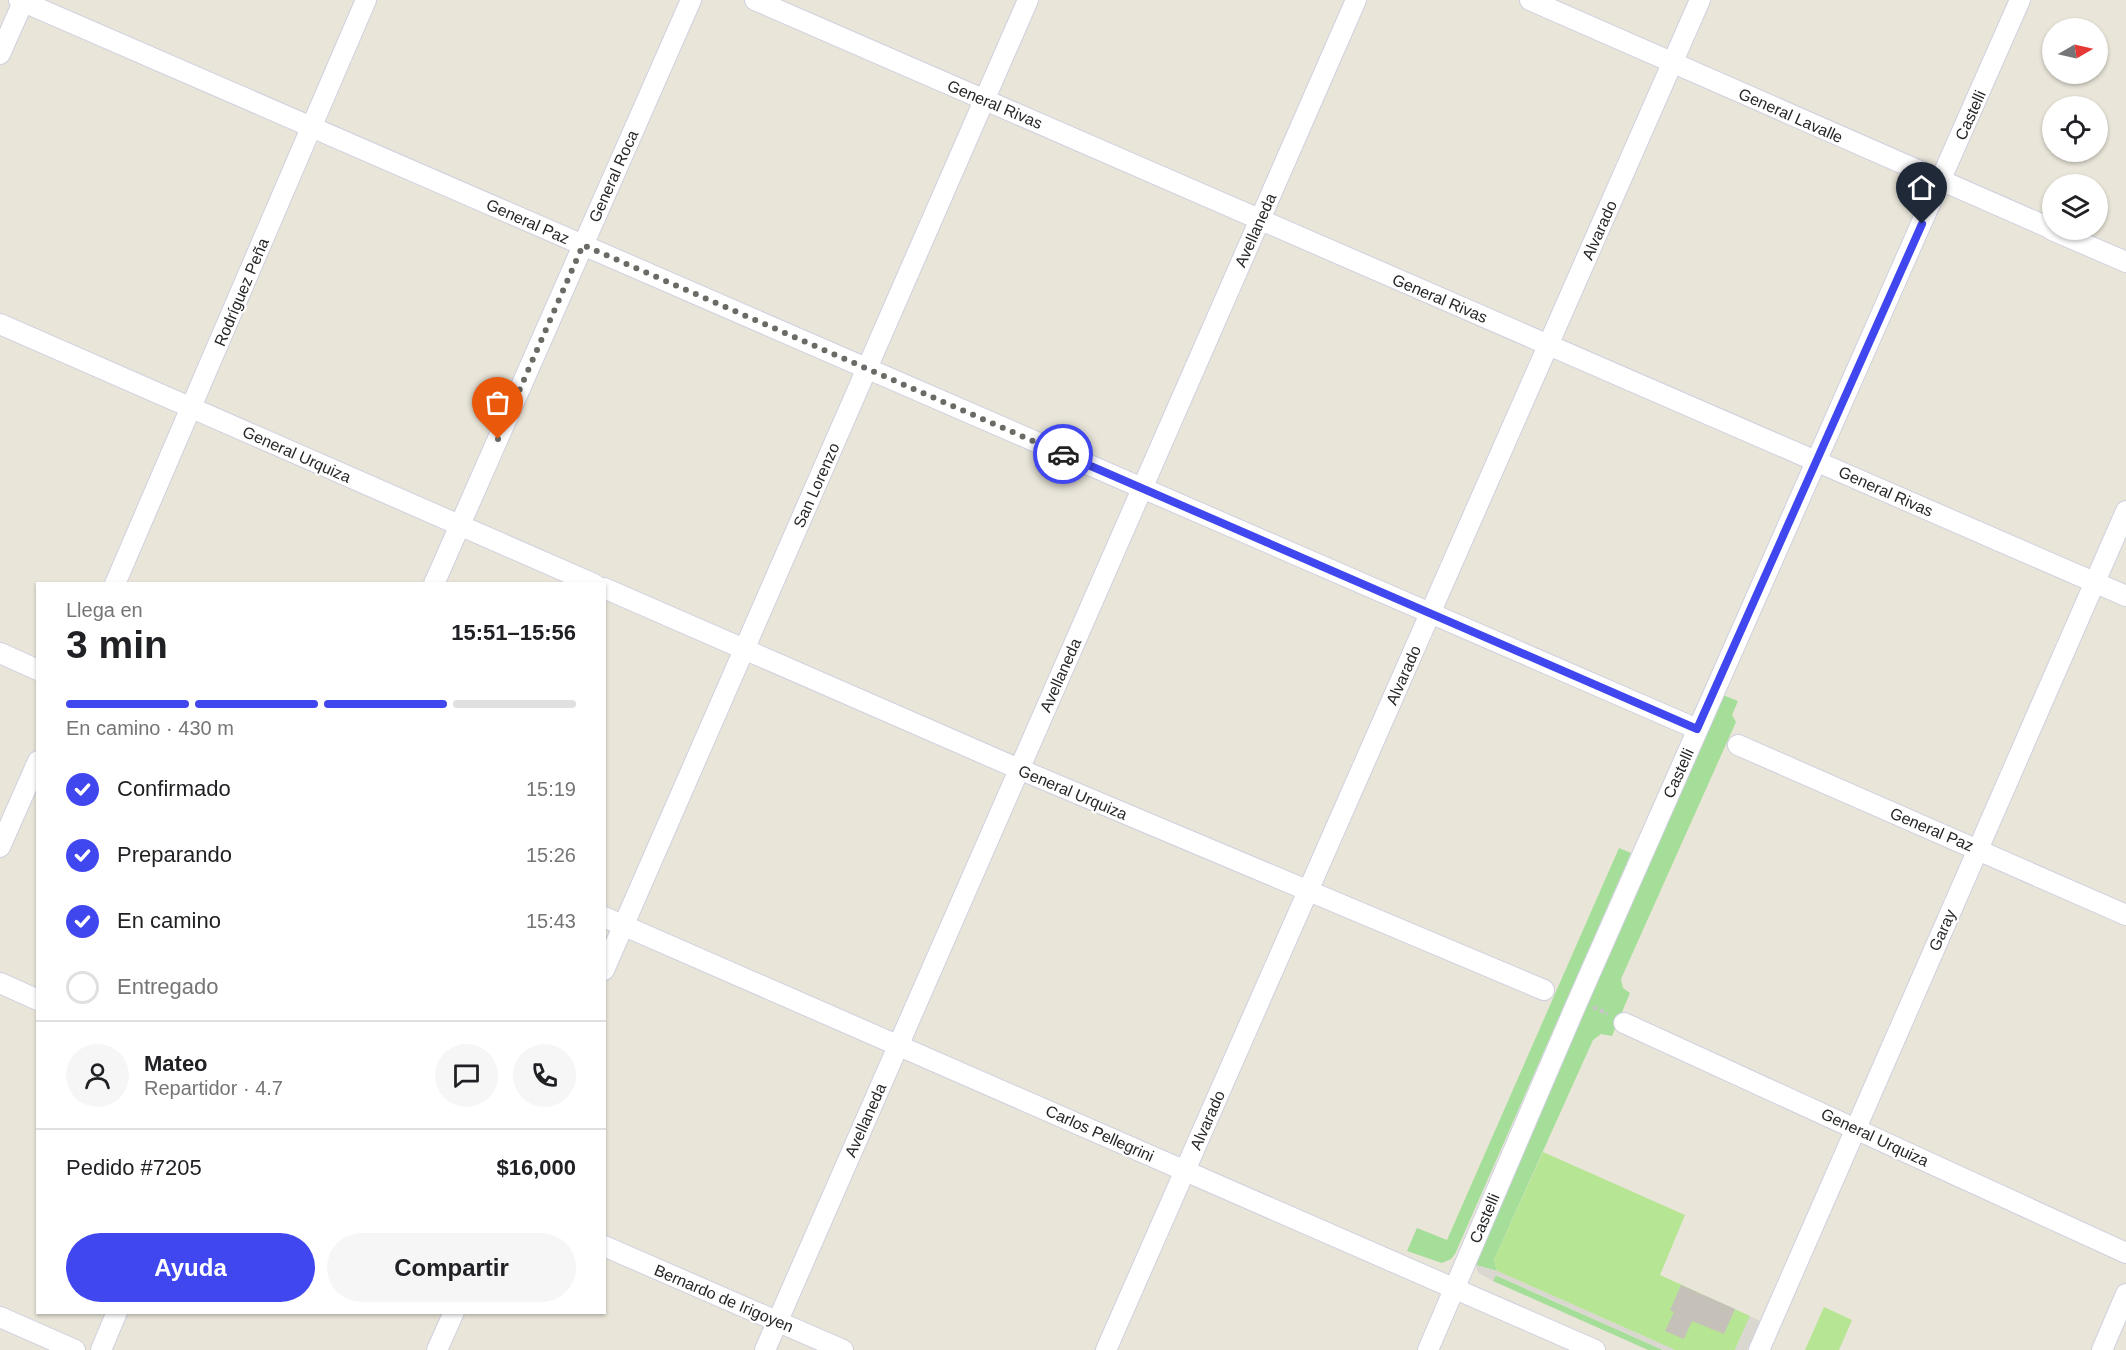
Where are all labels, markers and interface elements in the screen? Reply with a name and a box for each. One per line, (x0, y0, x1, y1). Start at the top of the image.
north arrow (2042, 18, 2108, 84)
map controls (2042, 18, 2108, 240)
street label: General Rivas (945, 77, 1045, 132)
street label: General Lavalle (1736, 85, 1846, 146)
street label: Castelli (1952, 88, 1989, 143)
button: locate (2042, 96, 2108, 162)
street label: General Roca (586, 128, 641, 225)
pin (1896, 162, 1947, 224)
icon: home (1905, 171, 1938, 204)
button: layers (2042, 174, 2108, 240)
street label: Avellaneda (1232, 191, 1279, 270)
street label: General Paz (484, 196, 572, 247)
street label: Alvarado (1579, 198, 1620, 263)
street label: Rodríguez Peña (211, 236, 272, 349)
street label: General Rivas (1390, 271, 1490, 326)
pin (472, 377, 523, 439)
icon: bag (481, 386, 514, 419)
street label: General Urquiza (240, 423, 354, 486)
courier (1033, 424, 1093, 484)
icon: car (1047, 438, 1080, 471)
street label: San Lorenzo (790, 440, 843, 530)
street label: General Rivas (1836, 463, 1936, 520)
text: Llega en (66, 599, 143, 621)
text: 15:51–15:56 (451, 620, 576, 645)
text: 3 min (66, 623, 168, 666)
street label: Avellaneda (1037, 636, 1084, 715)
street label: Alvarado (1383, 643, 1424, 708)
text: En camino · 430 m (66, 717, 234, 739)
street label: Castelli (1660, 746, 1697, 801)
street label: General Urquiza (1016, 762, 1130, 823)
icon: check (66, 773, 99, 806)
text: Confirmado (117, 776, 231, 801)
text: 15:19 (526, 778, 576, 800)
street label: General Paz (1888, 804, 1976, 855)
icon: check (66, 839, 99, 872)
text: Preparando (117, 842, 232, 867)
text: 15:26 (526, 844, 576, 866)
icon: check (66, 905, 99, 938)
street label: Garay (1926, 907, 1959, 954)
text: En camino (117, 908, 221, 933)
text: 15:43 (526, 910, 576, 932)
text: Entregado (117, 974, 219, 999)
button: person (66, 1044, 129, 1107)
button: chat (435, 1044, 498, 1107)
button: phone (513, 1044, 576, 1107)
text: Mateo (144, 1051, 208, 1076)
text: Repartidor · 4.7 (144, 1077, 283, 1099)
street label: Avellaneda (842, 1081, 889, 1160)
street label: Alvarado (1187, 1088, 1228, 1153)
street label: Carlos Pellegrini (1043, 1102, 1156, 1165)
street label: General Urquiza (1818, 1105, 1931, 1170)
text: Pedido #7205 (66, 1155, 202, 1180)
text: $16,000 (496, 1155, 576, 1180)
street label: Castelli (1466, 1191, 1503, 1246)
button: Ayuda (66, 1233, 315, 1302)
button: Compartir (327, 1233, 576, 1302)
street label: Bernardo de Irigoyen (652, 1261, 796, 1335)

